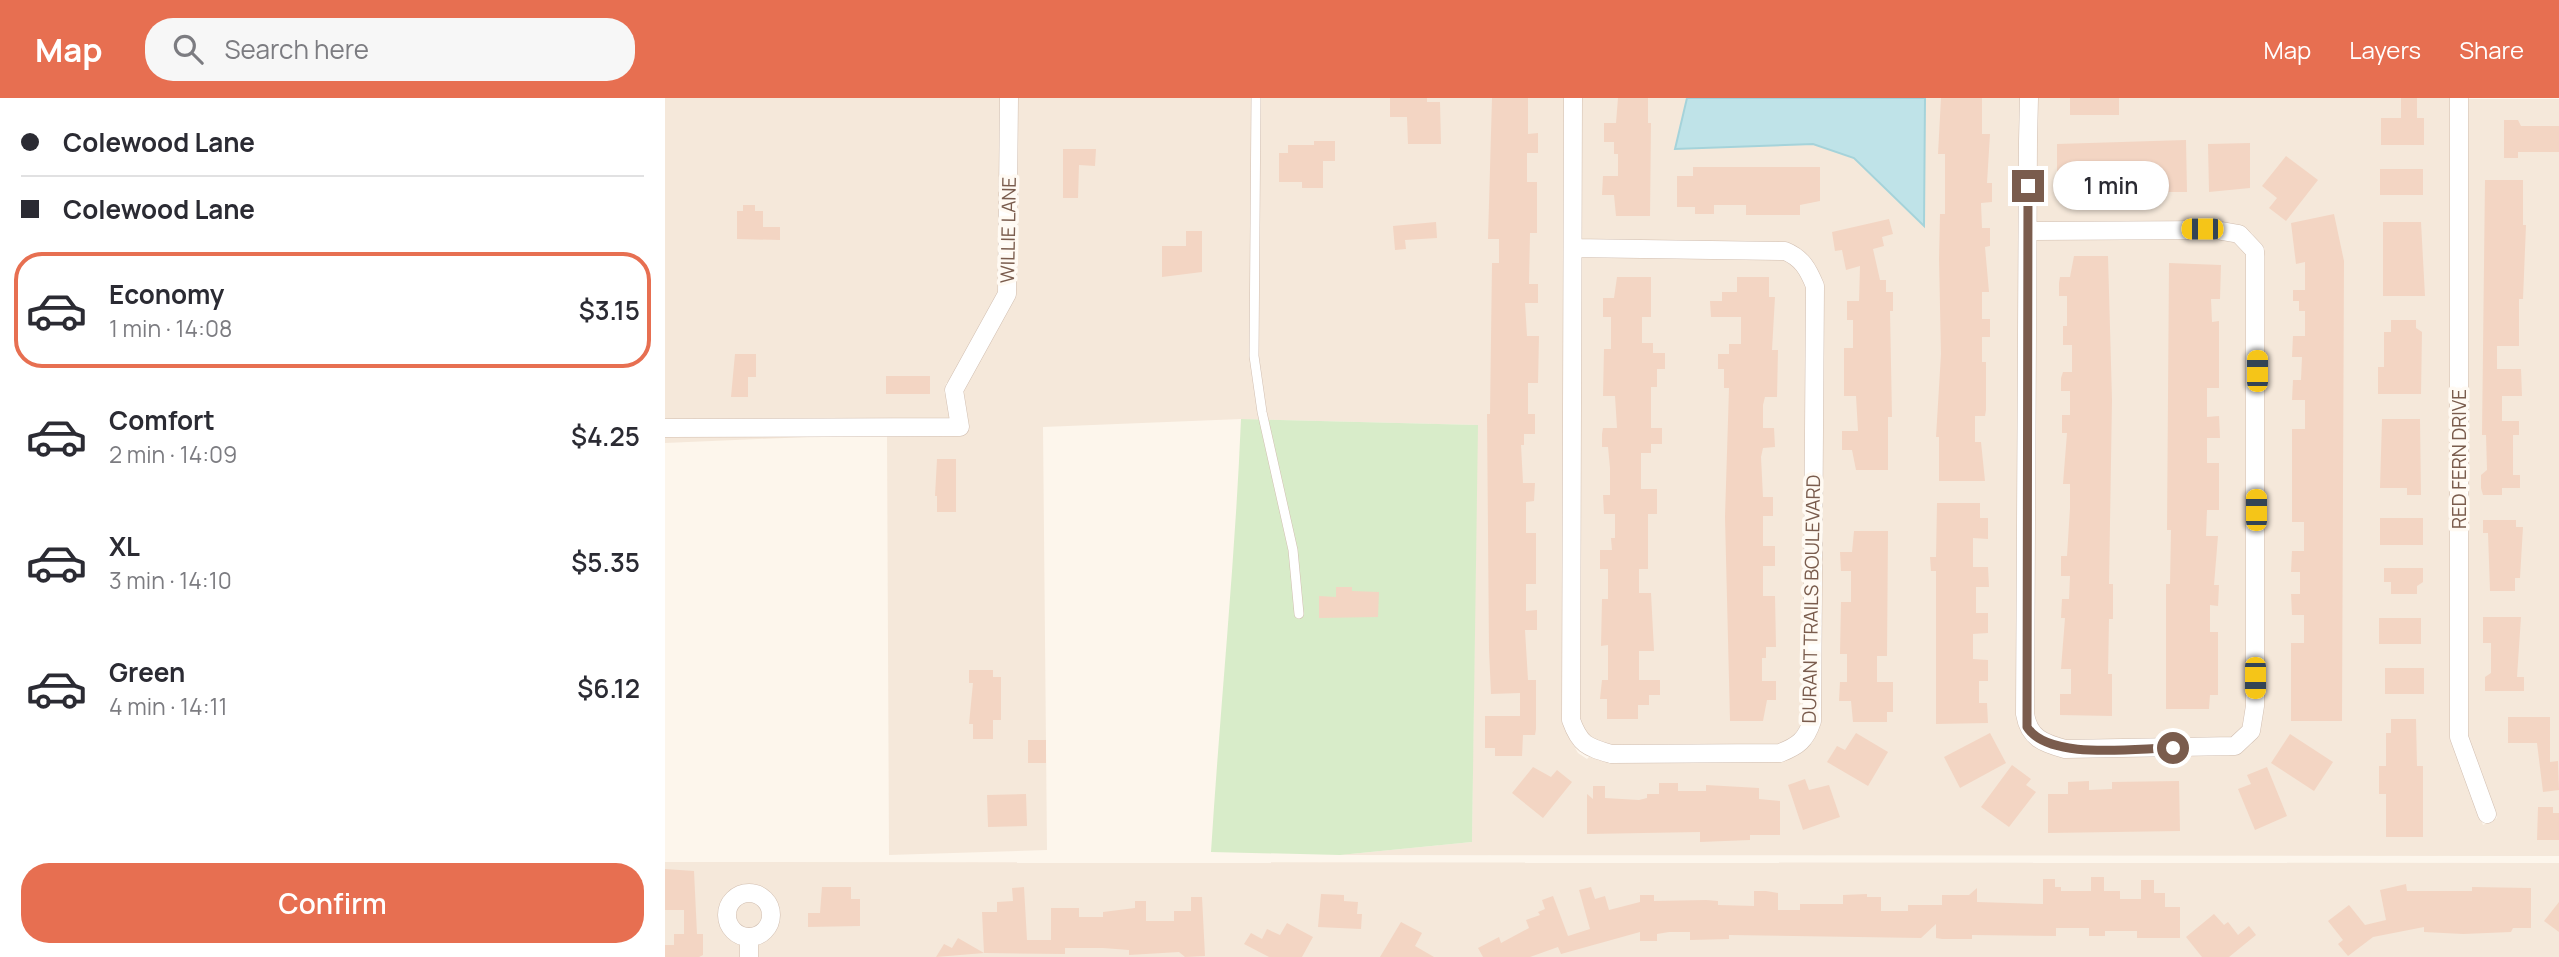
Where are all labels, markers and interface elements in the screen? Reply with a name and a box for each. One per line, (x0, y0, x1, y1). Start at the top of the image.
search box (145, 18, 635, 81)
text: Map (35, 27, 103, 72)
icon: search (169, 30, 207, 68)
text: Search here (225, 31, 369, 67)
text: Map (2264, 33, 2311, 66)
text: Layers (2349, 33, 2421, 66)
text: Share (2459, 33, 2524, 66)
text: Colewood Lane (63, 124, 255, 160)
callout: 1 min (2053, 162, 2168, 210)
text: 1 min (2084, 169, 2138, 201)
route end (2012, 170, 2044, 202)
street label: WILLIE LANE (994, 177, 1022, 283)
text: Colewood Lane (63, 191, 255, 227)
car (2182, 219, 2224, 240)
text: Economy (109, 276, 224, 312)
icon: car (25, 279, 88, 342)
text: $3.15 (579, 292, 640, 328)
text: 1 min · 14:08 (109, 312, 232, 344)
car (2247, 350, 2268, 392)
street label: RED FERN DRIVE (2446, 389, 2472, 529)
text: Comfort (109, 402, 215, 438)
icon: car (25, 405, 88, 468)
text: $4.25 (571, 418, 640, 454)
text: 2 min · 14:09 (109, 438, 237, 470)
street label: DURANT TRAILS BOULEVARD (1796, 474, 1826, 724)
car (2246, 489, 2267, 531)
text: XL (109, 528, 140, 564)
icon: car (25, 531, 88, 594)
text: $5.35 (571, 544, 640, 580)
text: 3 min · 14:10 (109, 564, 232, 596)
text: Green (109, 654, 185, 690)
icon: car (25, 657, 88, 720)
car (2245, 657, 2266, 699)
text: $6.12 (577, 670, 640, 706)
text: 4 min · 14:11 (109, 690, 227, 722)
route start (2157, 732, 2189, 764)
button: Confirm (21, 863, 644, 943)

